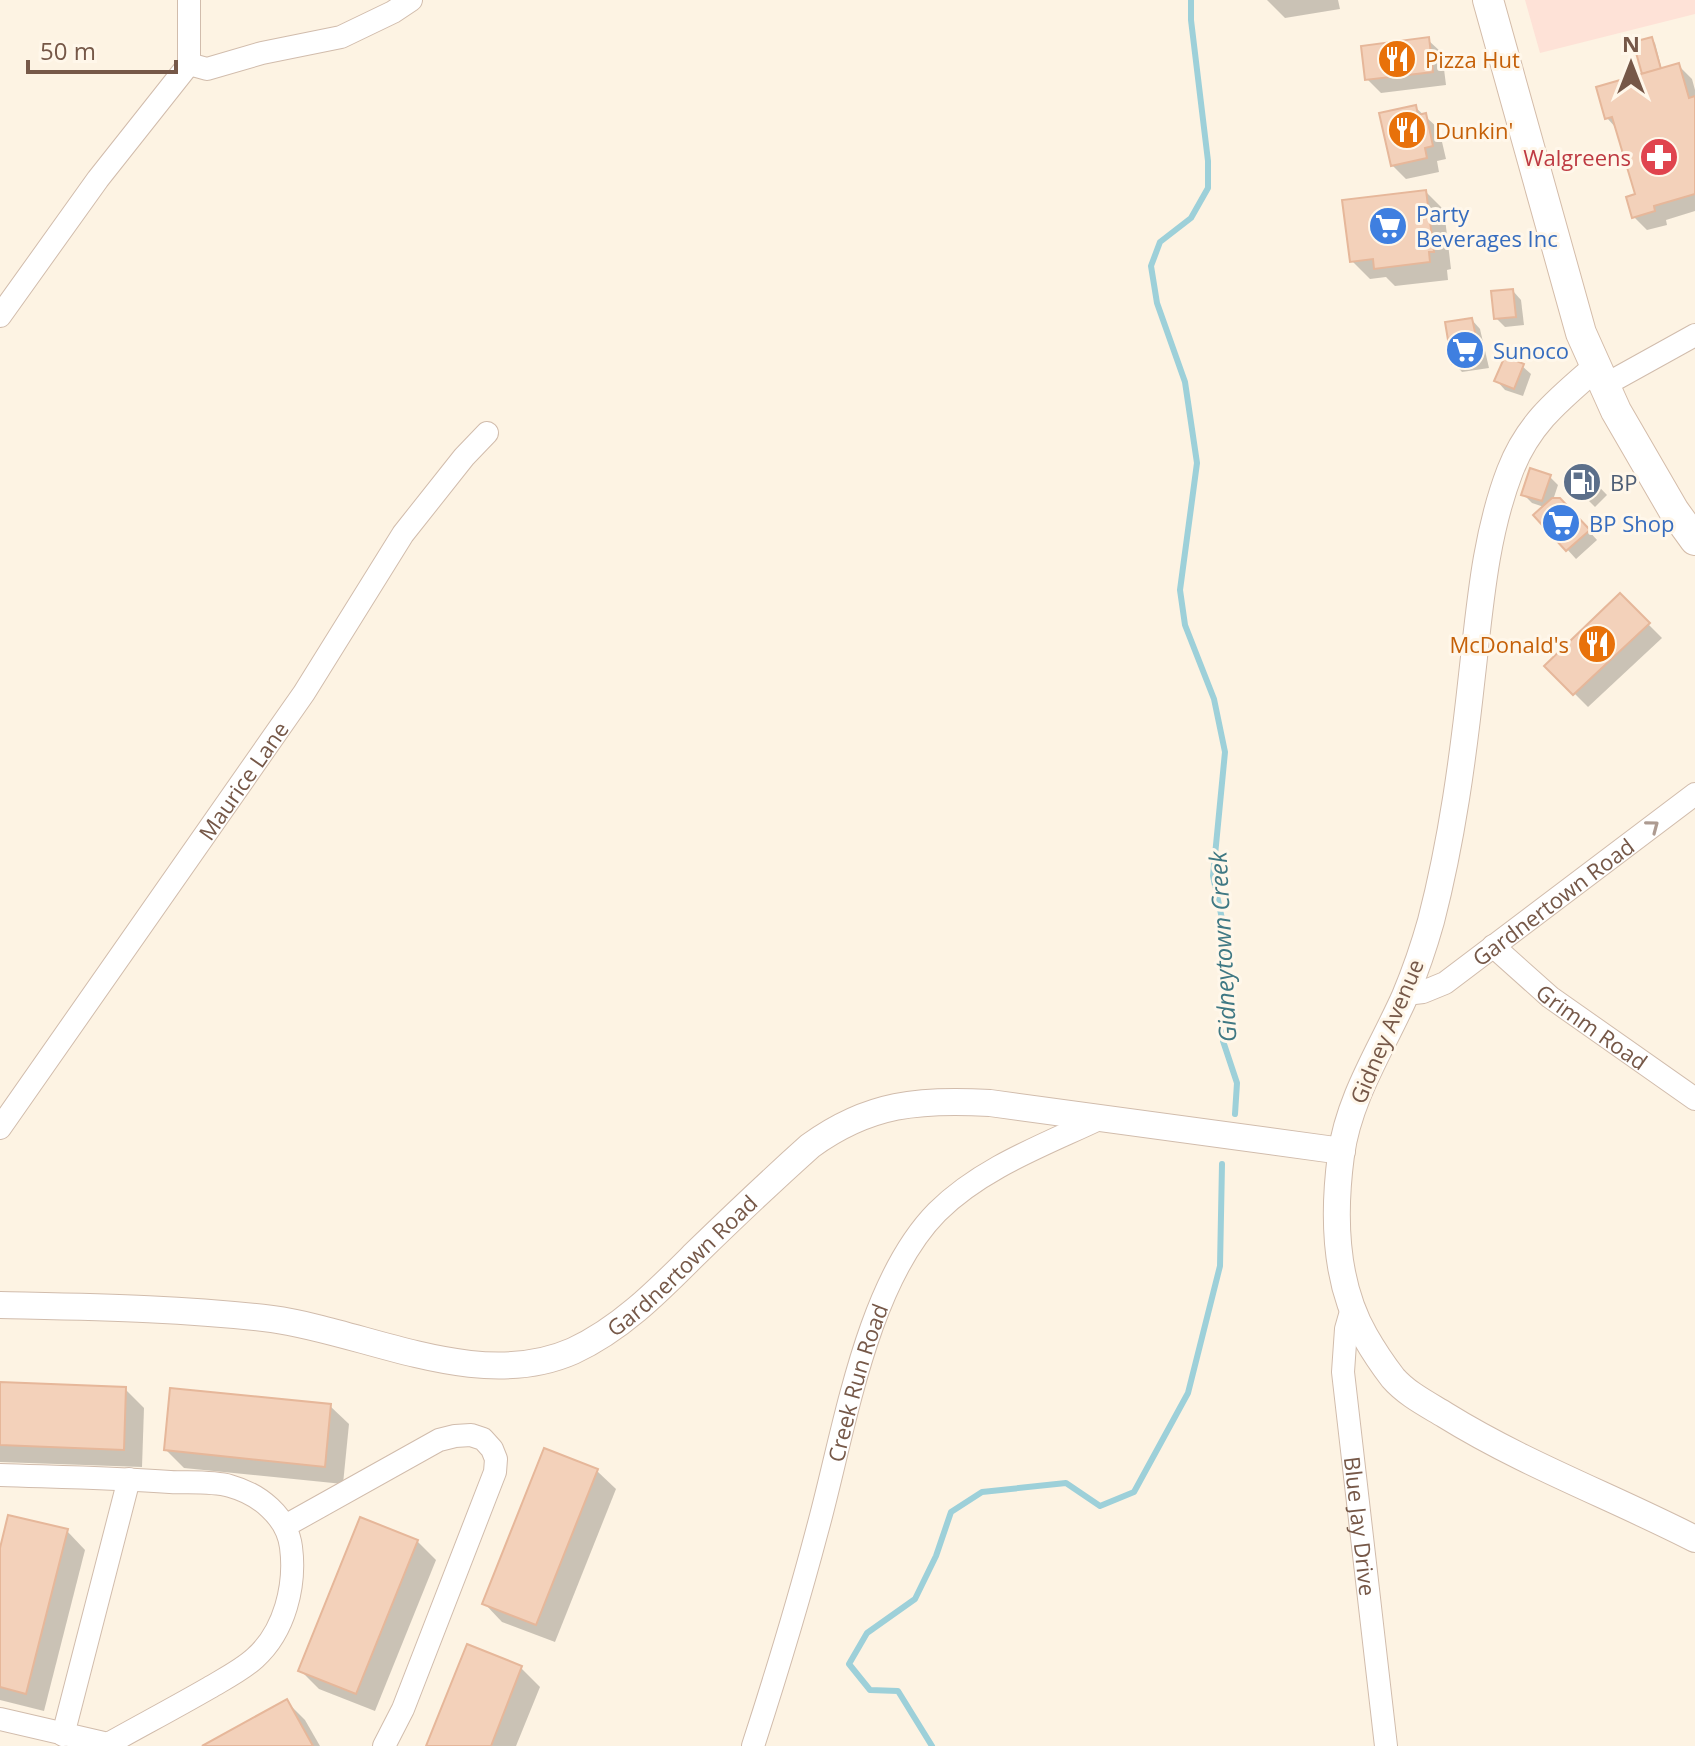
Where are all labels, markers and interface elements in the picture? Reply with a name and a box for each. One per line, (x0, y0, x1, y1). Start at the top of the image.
scale bar (28, 24, 176, 74)
north arrow (1591, 24, 1671, 104)
text: N (1622, 28, 1640, 58)
text: 50 m (40, 34, 96, 67)
restaurant icon: Pizza Hut (1376, 38, 1418, 80)
place label: Pizza Hut (1425, 44, 1520, 74)
restaurant icon: Dunkin' (1386, 109, 1428, 151)
place label: Dunkin' (1435, 115, 1513, 145)
pharmacy icon: Walgreens (1638, 136, 1680, 178)
place label: Walgreens (1523, 142, 1631, 172)
place label: Party Beverages Inc (1416, 198, 1558, 253)
supermarket icon: Party Beverages Inc (1367, 205, 1409, 247)
supermarket icon: Sunoco (1444, 329, 1486, 371)
place label: Sunoco (1493, 335, 1569, 365)
fuel station icon: BP (1561, 461, 1603, 503)
place label: BP (1610, 467, 1637, 497)
supermarket icon: BP Shop (1540, 502, 1582, 544)
place label: BP Shop (1589, 508, 1674, 538)
restaurant icon: McDonald's (1576, 623, 1618, 665)
place label: McDonald's (1449, 629, 1569, 659)
street label: Maurice Lane (191, 715, 295, 846)
one-way arrow (1644, 821, 1659, 835)
street label: Gardnertown Road (1466, 831, 1640, 972)
water label: Gidneytown Creek (1200, 850, 1243, 1043)
street label: Gidney Avenue (1342, 954, 1430, 1108)
street label: Grimm Road (1530, 977, 1654, 1076)
street label: Gardnertown Road (600, 1188, 763, 1343)
street label: Creek Run Road (820, 1299, 894, 1465)
street label: Blue Jay Drive (1338, 1455, 1384, 1597)

